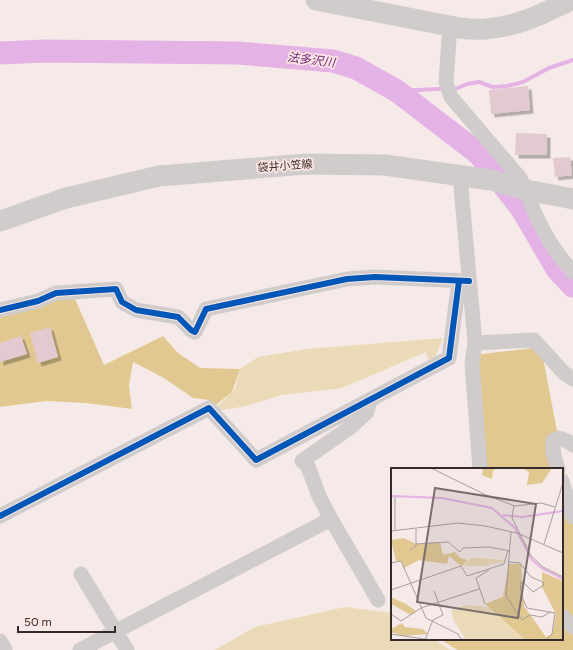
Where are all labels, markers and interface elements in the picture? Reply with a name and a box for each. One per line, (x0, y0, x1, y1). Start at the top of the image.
water label: 法多沢川 (286, 50, 338, 70)
street label: 袋井小笠線 (257, 158, 313, 174)
inset map (391, 468, 563, 640)
scale bar (18, 608, 115, 634)
text: 50 m (24, 615, 52, 629)

